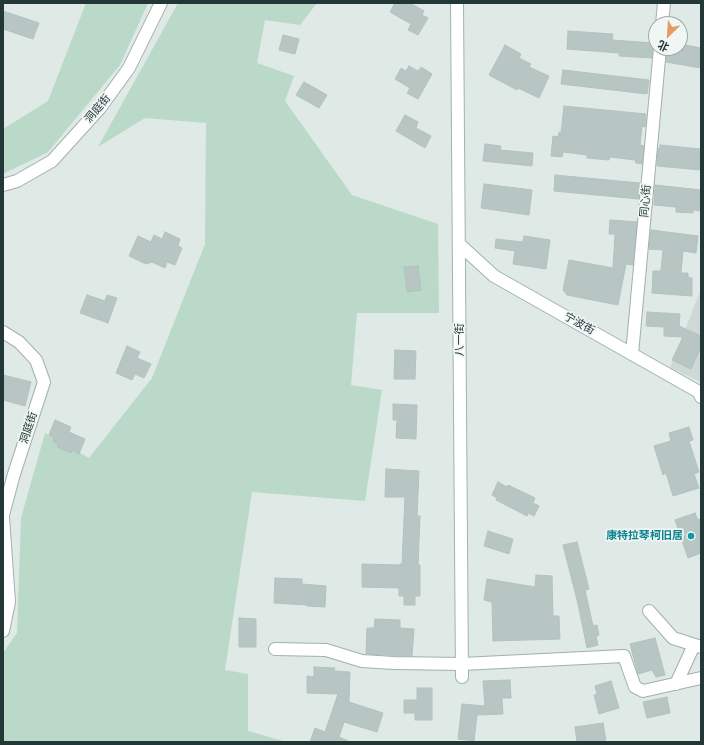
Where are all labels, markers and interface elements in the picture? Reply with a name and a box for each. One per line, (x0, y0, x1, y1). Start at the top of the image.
north arrow (648, 16, 688, 56)
text: 北 (655, 37, 671, 55)
street label: 洞庭街 (82, 92, 114, 126)
street label: 同心街 (638, 184, 654, 218)
street label: 宁波街 (561, 310, 597, 338)
street label: 八一街 (453, 324, 467, 356)
street label: 洞庭街 (18, 410, 40, 446)
place label: 康特拉琴柯旧居 (606, 529, 683, 543)
marker: 康特拉琴柯旧居 (686, 531, 696, 541)

